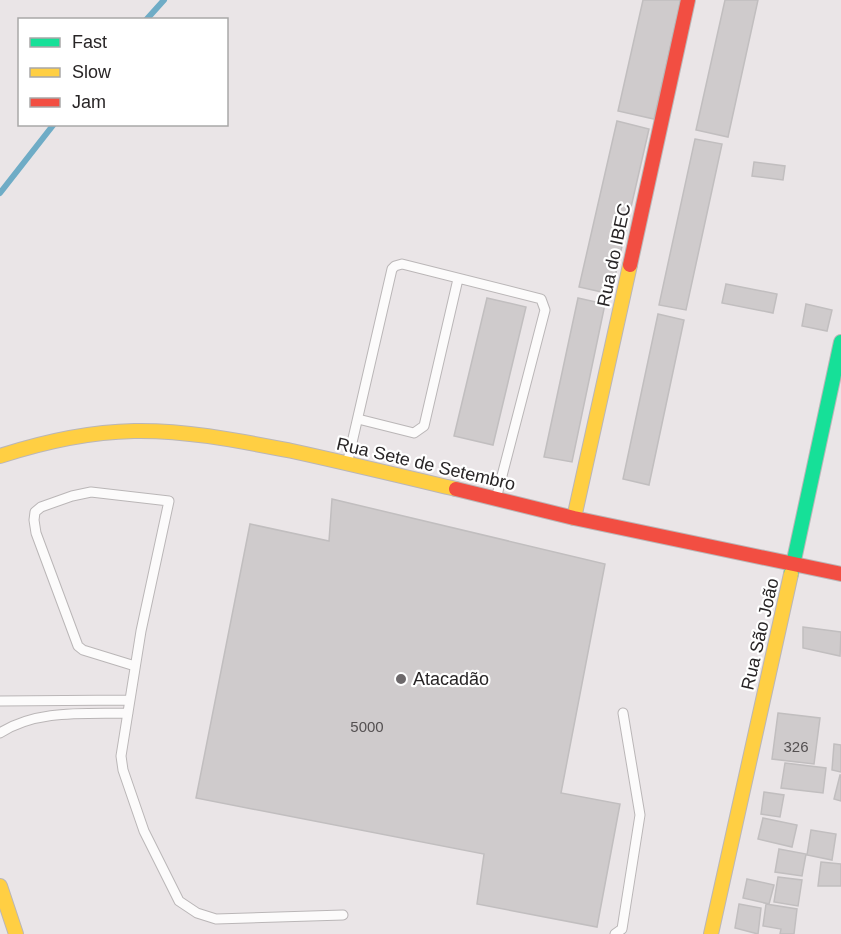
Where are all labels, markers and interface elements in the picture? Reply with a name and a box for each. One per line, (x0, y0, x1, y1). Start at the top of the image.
legend (18, 18, 228, 126)
text: Fast (72, 32, 107, 52)
text: Slow (72, 62, 112, 82)
text: Jam (72, 92, 106, 112)
street label: Rua do IBEC (593, 202, 635, 308)
street label: Rua Sete de Setembro (335, 434, 517, 494)
street label: Rua São João (737, 576, 783, 692)
place label: Atacadão (413, 669, 489, 689)
marker: Atacadão (394, 672, 408, 686)
house number: 5000 (350, 718, 384, 735)
house number: 326 (783, 738, 809, 755)

